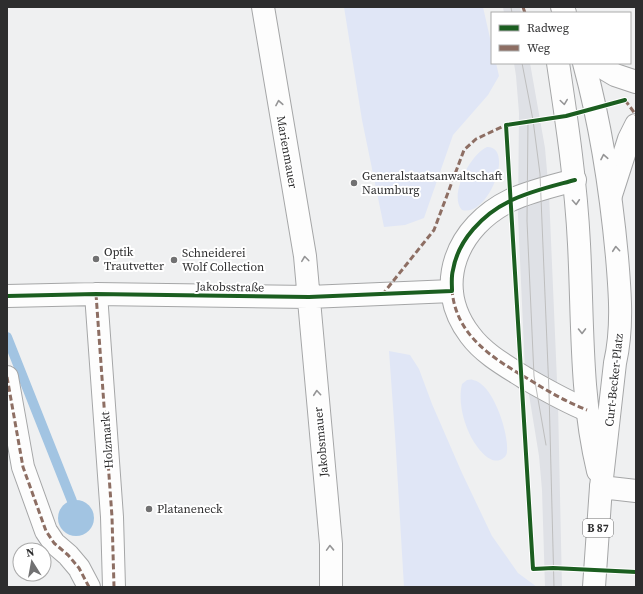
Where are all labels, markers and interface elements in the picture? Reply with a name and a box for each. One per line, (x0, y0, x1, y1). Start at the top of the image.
legend (491, 12, 631, 64)
text: Radweg (527, 20, 569, 36)
text: Weg (527, 40, 550, 56)
one-way arrow (559, 99, 568, 105)
one-way arrow (275, 100, 284, 106)
street label: Marienmauer (273, 114, 301, 190)
one-way arrow (600, 154, 609, 160)
place label: Generalstaatsanwaltschaft Naumburg (362, 168, 503, 198)
marker: Generalstaatsanwaltschaft Naumburg (349, 178, 359, 188)
one-way arrow (572, 199, 581, 205)
place label: Optik Trautvetter (104, 244, 164, 274)
place label: Schneiderei Wolf Collection (182, 245, 264, 275)
one-way arrow (612, 246, 621, 252)
marker: Optik Trautvetter (91, 254, 101, 264)
marker: Schneiderei Wolf Collection (169, 255, 179, 265)
one-way arrow (301, 256, 310, 262)
street label: Jakobsstraße (195, 278, 264, 296)
one-way arrow (578, 328, 586, 334)
street label: Curt-Becker-Platz (601, 332, 627, 427)
one-way arrow (312, 389, 321, 396)
street label: Jakobsmauer (310, 406, 332, 479)
street label: Holzmarkt (97, 411, 117, 469)
place label: Plataneneck (157, 501, 223, 517)
marker: Plataneneck (144, 504, 154, 514)
road number: B 87 (583, 519, 613, 537)
north arrow (12, 542, 52, 582)
text: N (25, 545, 36, 561)
one-way arrow (326, 545, 335, 551)

